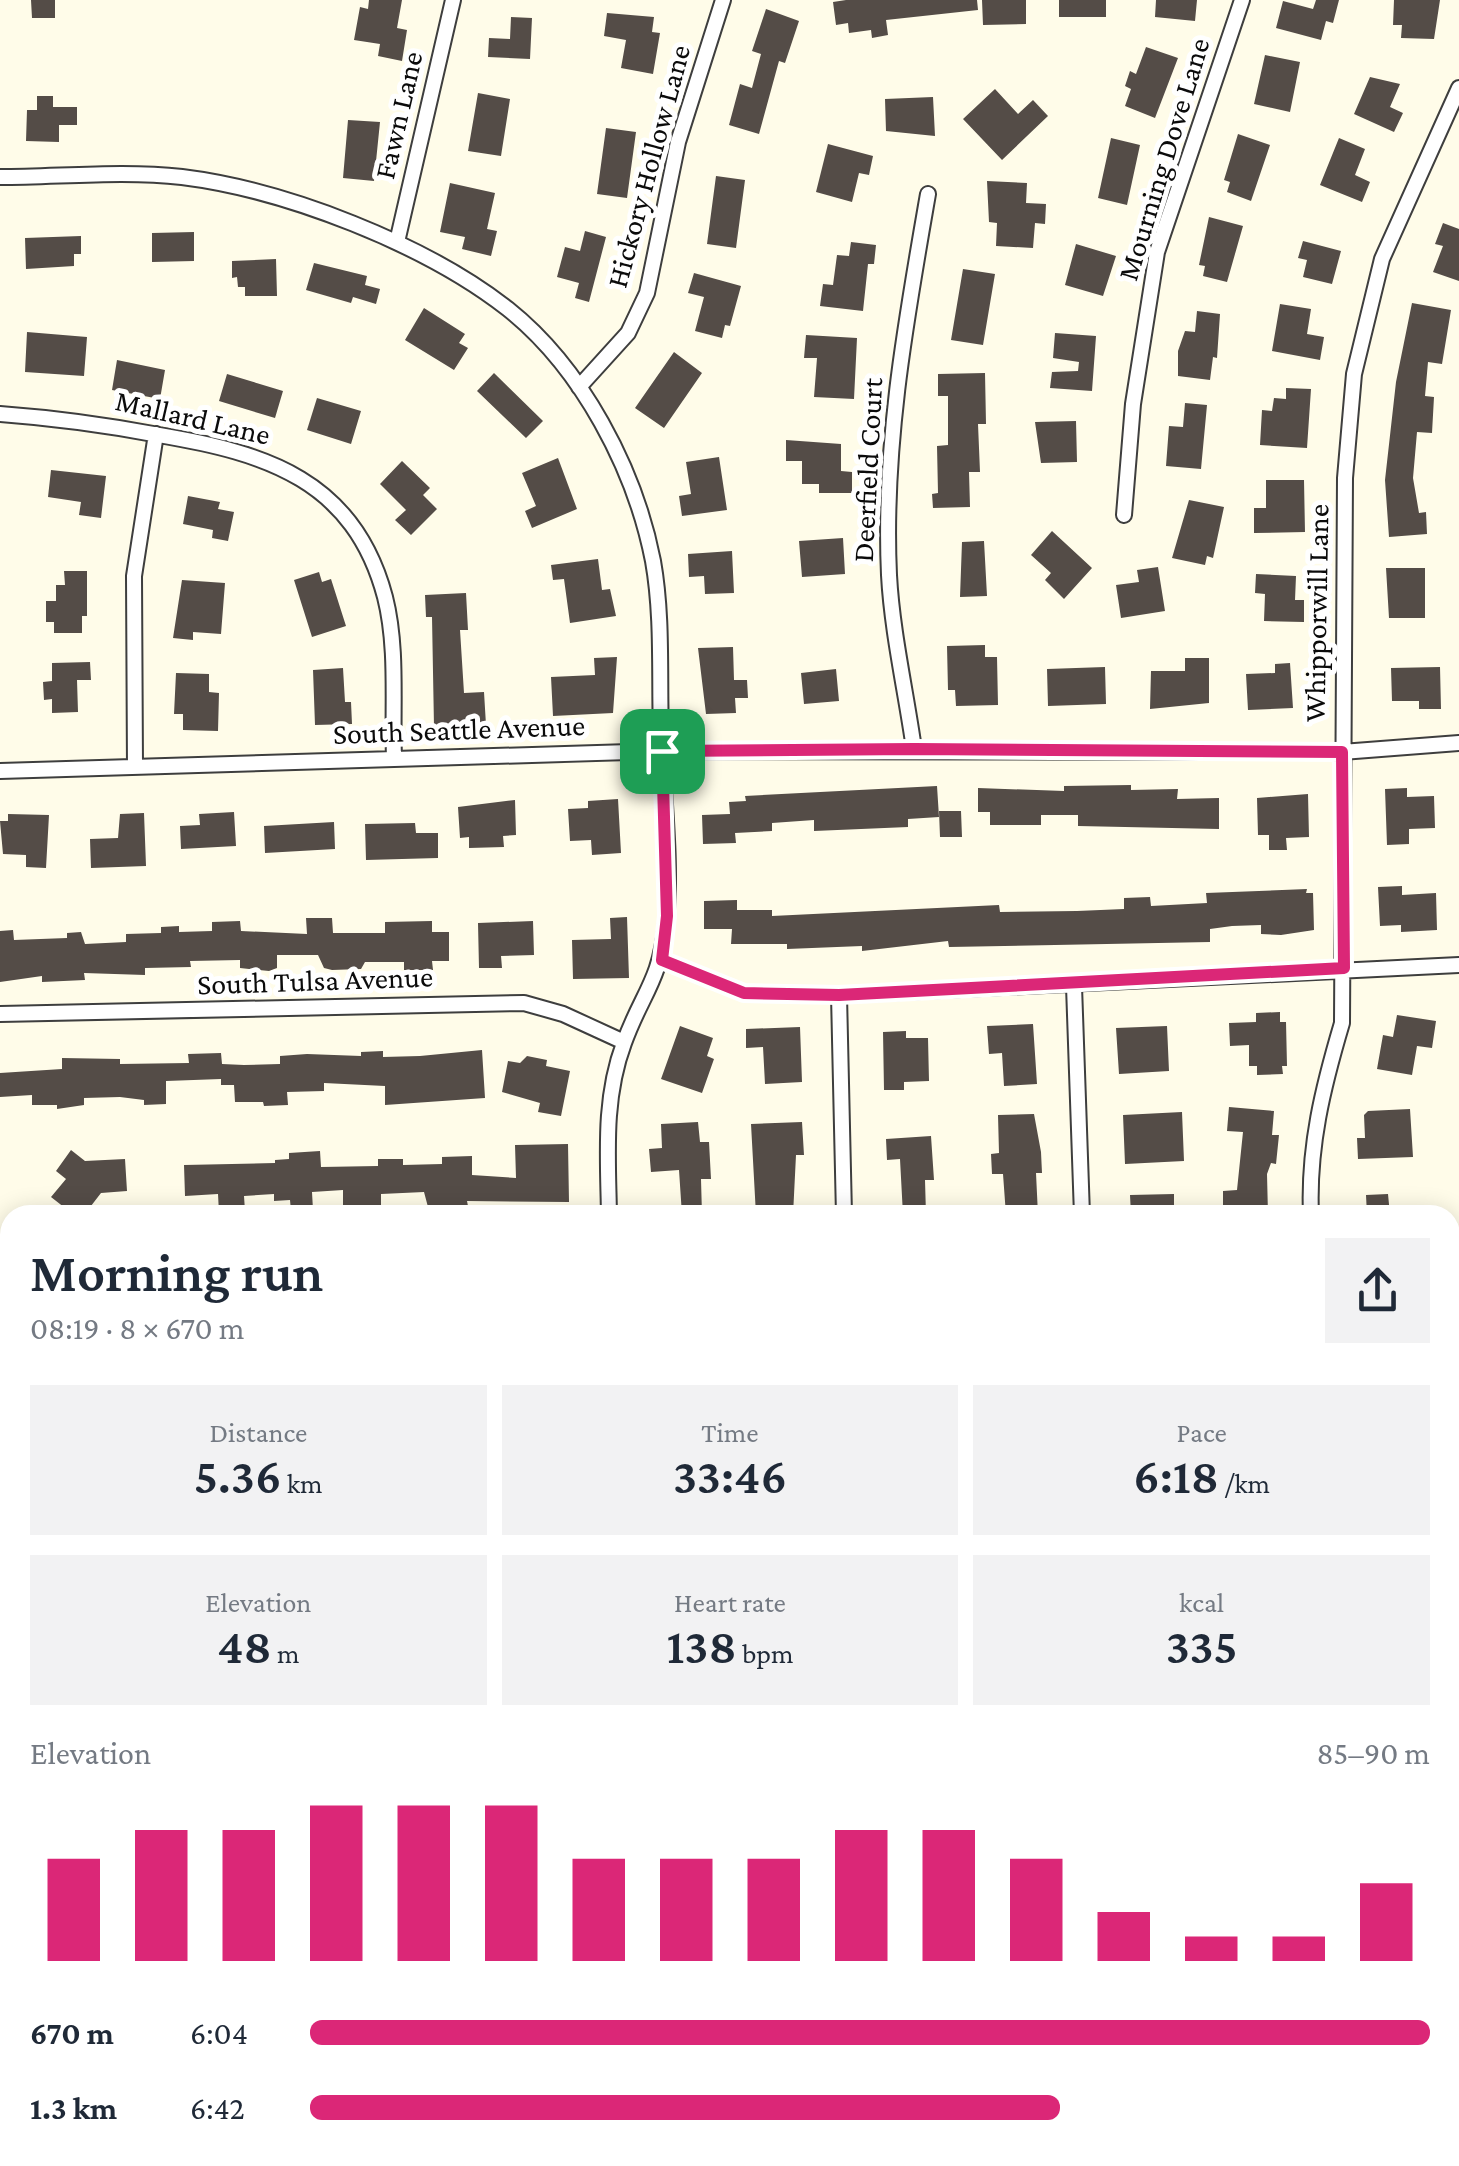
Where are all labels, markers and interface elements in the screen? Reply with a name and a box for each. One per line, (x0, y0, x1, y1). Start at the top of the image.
street label: Mourning Dove Lane (1110, 34, 1217, 285)
street label: Hickory Hollow Lane (600, 41, 697, 291)
street label: Fawn Lane (367, 48, 429, 182)
street label: Deerfield Court (846, 376, 888, 563)
street label: Mallard Lane (112, 383, 274, 451)
street label: Whipporwill Lane (1298, 504, 1335, 722)
street label: South Seattle Avenue (332, 708, 586, 750)
pin (620, 709, 705, 794)
icon: arrive (635, 724, 690, 779)
street label: South Tulsa Avenue (196, 959, 434, 1001)
button: share (1325, 1238, 1430, 1343)
text: Morning run (30, 1242, 323, 1303)
text: 08:19 · 8 × 670 m (30, 1310, 244, 1346)
text: Distance (209, 1417, 307, 1448)
text: Time (701, 1417, 759, 1448)
text: Pace (1176, 1417, 1227, 1448)
text: 5.36 (194, 1448, 281, 1504)
text: 33:46 (673, 1448, 787, 1504)
text: 6:18 (1133, 1448, 1219, 1504)
text: km (281, 1468, 323, 1499)
text: /km (1219, 1468, 1270, 1499)
text: Elevation (205, 1587, 311, 1618)
text: Heart rate (674, 1587, 786, 1618)
text: kcal (1179, 1587, 1224, 1618)
text: 48 (217, 1618, 272, 1674)
text: 138 (666, 1618, 737, 1674)
text: 335 (1166, 1618, 1238, 1674)
text: m (272, 1638, 300, 1669)
text: bpm (737, 1638, 794, 1669)
text: Elevation (30, 1735, 151, 1771)
text: 85–90 m (1316, 1735, 1430, 1771)
text: 670 m (30, 2015, 114, 2051)
text: 6:04 (190, 2015, 248, 2051)
text: 1.3 km (30, 2090, 117, 2126)
text: 6:42 (190, 2090, 245, 2126)

